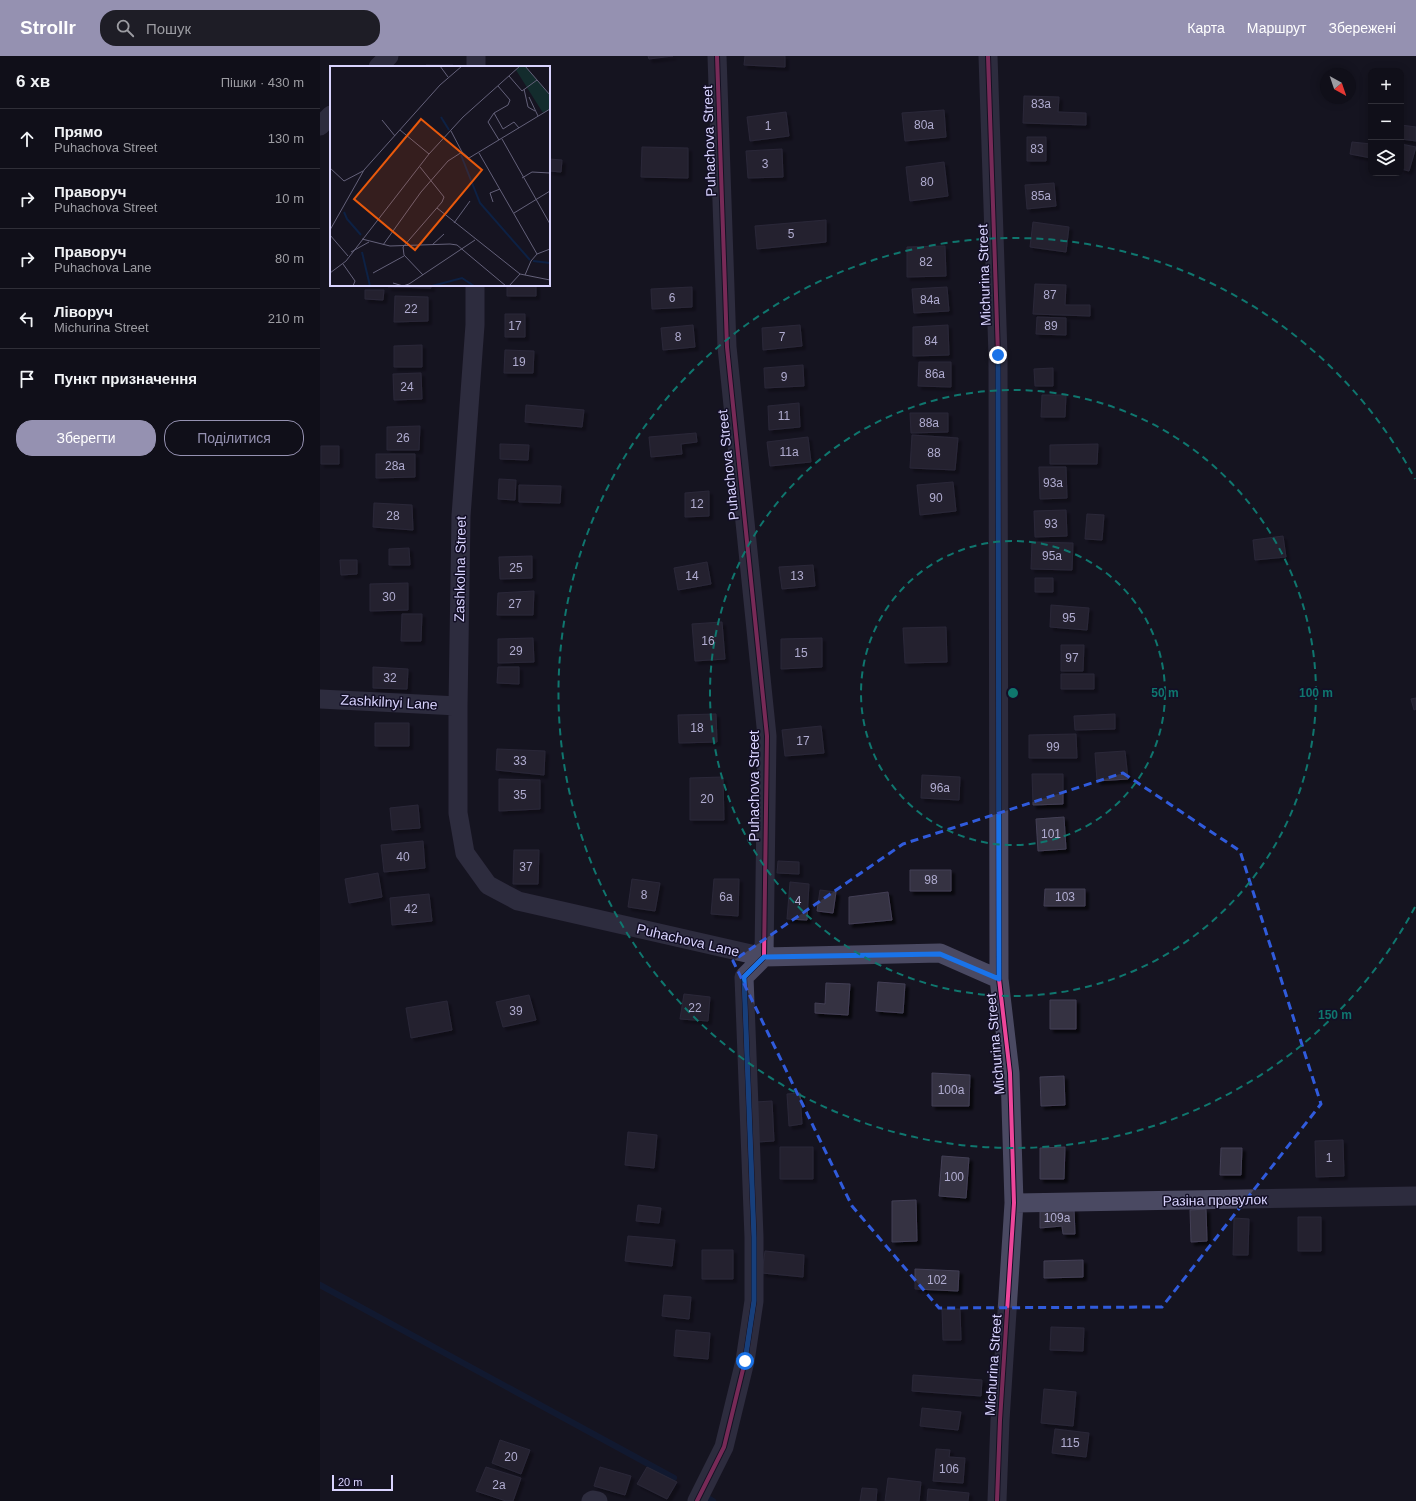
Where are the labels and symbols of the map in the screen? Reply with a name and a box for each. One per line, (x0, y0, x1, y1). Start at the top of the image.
inset map (330, 66, 550, 286)
north arrow (1320, 68, 1356, 104)
street label: Puhachova Street (699, 85, 719, 197)
house number: 83а (1031, 97, 1051, 111)
house number: 80а (914, 118, 934, 132)
house number: 1 (765, 119, 772, 133)
house number: 83 (1030, 142, 1044, 156)
house number: 3 (762, 157, 769, 171)
house number: 80 (920, 175, 934, 189)
house number: 85а (1031, 189, 1051, 203)
street label: Michurina Street (974, 224, 994, 326)
house number: 5 (788, 227, 795, 241)
house number: 82 (919, 255, 933, 269)
house number: 87 (1043, 288, 1057, 302)
house number: 6 (669, 291, 676, 305)
house number: 84а (920, 293, 940, 307)
house number: 22 (404, 302, 418, 316)
house number: 17 (508, 319, 522, 333)
house number: 89 (1044, 319, 1058, 333)
house number: 8 (675, 330, 682, 344)
house number: 7 (779, 330, 786, 344)
house number: 84 (924, 334, 938, 348)
route end (989, 346, 1007, 364)
house number: 19 (512, 355, 526, 369)
house number: 86а (925, 367, 945, 381)
house number: 9 (781, 370, 788, 384)
house number: 24 (400, 380, 414, 394)
street label: Puhachova Street (714, 409, 742, 521)
house number: 11 (778, 409, 791, 423)
house number: 88а (919, 416, 939, 430)
house number: 26 (396, 431, 410, 445)
house number: 11а (779, 445, 799, 459)
house number: 88 (927, 446, 941, 460)
house number: 28а (385, 459, 405, 473)
house number: 93а (1043, 476, 1063, 490)
house number: 90 (929, 491, 943, 505)
house number: 12 (690, 497, 704, 511)
house number: 28 (386, 509, 400, 523)
street label: Zashkolna Street (451, 516, 469, 622)
house number: 93 (1044, 517, 1058, 531)
house number: 95а (1042, 549, 1062, 563)
house number: 25 (509, 561, 523, 575)
house number: 14 (685, 569, 699, 583)
house number: 13 (790, 569, 804, 583)
house number: 30 (382, 590, 396, 604)
house number: 27 (508, 597, 522, 611)
house number: 95 (1062, 611, 1076, 625)
house number: 16 (701, 634, 715, 648)
house number: 29 (509, 644, 523, 658)
house number: 15 (794, 646, 808, 660)
house number: 97 (1065, 651, 1079, 665)
house number: 32 (383, 671, 397, 685)
centre of rings (1006, 686, 1020, 700)
text: 50 m (1151, 686, 1179, 700)
text: 100 m (1299, 686, 1333, 700)
street label: Zashkilnyi Lane (340, 691, 438, 713)
house number: 18 (690, 721, 704, 735)
street label: Puhachova Street (746, 730, 762, 842)
house number: 17 (796, 734, 810, 748)
house number: 99 (1046, 740, 1060, 754)
house number: 33 (513, 754, 527, 768)
house number: 96а (930, 781, 950, 795)
house number: 35 (513, 788, 527, 802)
house number: 20 (700, 792, 714, 806)
house number: 101 (1041, 827, 1061, 841)
house number: 40 (396, 850, 410, 864)
house number: 37 (519, 860, 533, 874)
house number: 98 (924, 873, 938, 887)
house number: 8 (641, 888, 648, 902)
house number: 6а (719, 890, 733, 904)
house number: 103 (1055, 890, 1075, 904)
house number: 4 (795, 894, 802, 908)
house number: 42 (404, 902, 418, 916)
street label: Puhachova Lane (635, 920, 741, 960)
street label: Michurina Street (983, 992, 1007, 1095)
house number: 22 (688, 1001, 702, 1015)
house number: 39 (509, 1004, 523, 1018)
text: 150 m (1318, 1008, 1352, 1022)
house number: 100а (938, 1083, 965, 1097)
house number: 1 (1326, 1151, 1333, 1165)
house number: 100 (944, 1170, 964, 1184)
street label: Разіна провулок (1163, 1191, 1268, 1209)
house number: 109а (1044, 1211, 1071, 1225)
house number: 102 (927, 1273, 947, 1287)
street label: Michurina Street (981, 1313, 1005, 1416)
route start (736, 1352, 754, 1370)
house number: 115 (1060, 1436, 1080, 1450)
house number: 20 (504, 1450, 518, 1464)
house number: 106 (939, 1462, 959, 1476)
scale bar (332, 1473, 393, 1492)
house number: 2а (492, 1478, 506, 1492)

